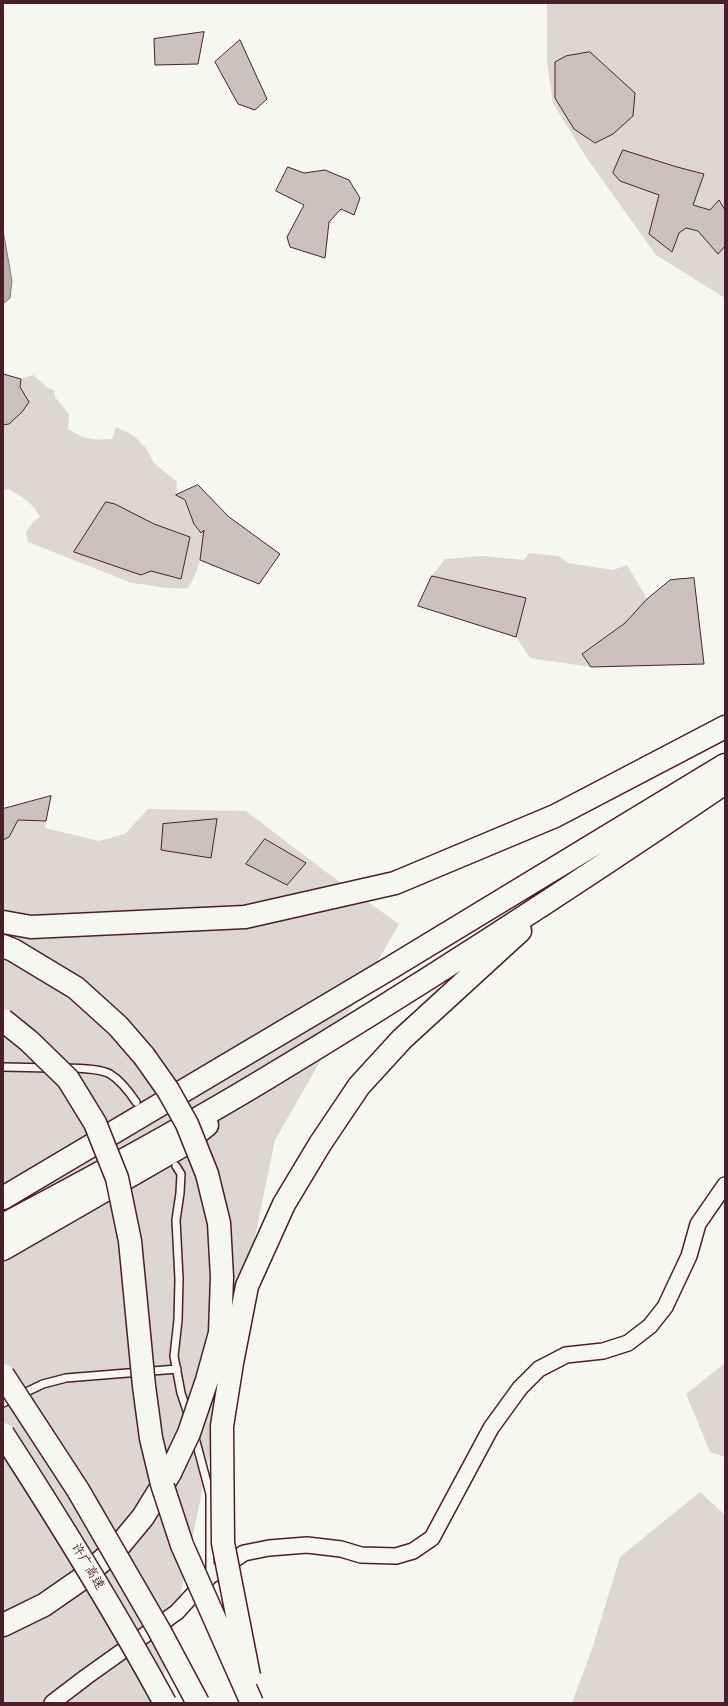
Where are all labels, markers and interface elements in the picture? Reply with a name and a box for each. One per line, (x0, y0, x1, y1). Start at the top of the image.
street label: 许广高速 (67, 1541, 107, 1593)

